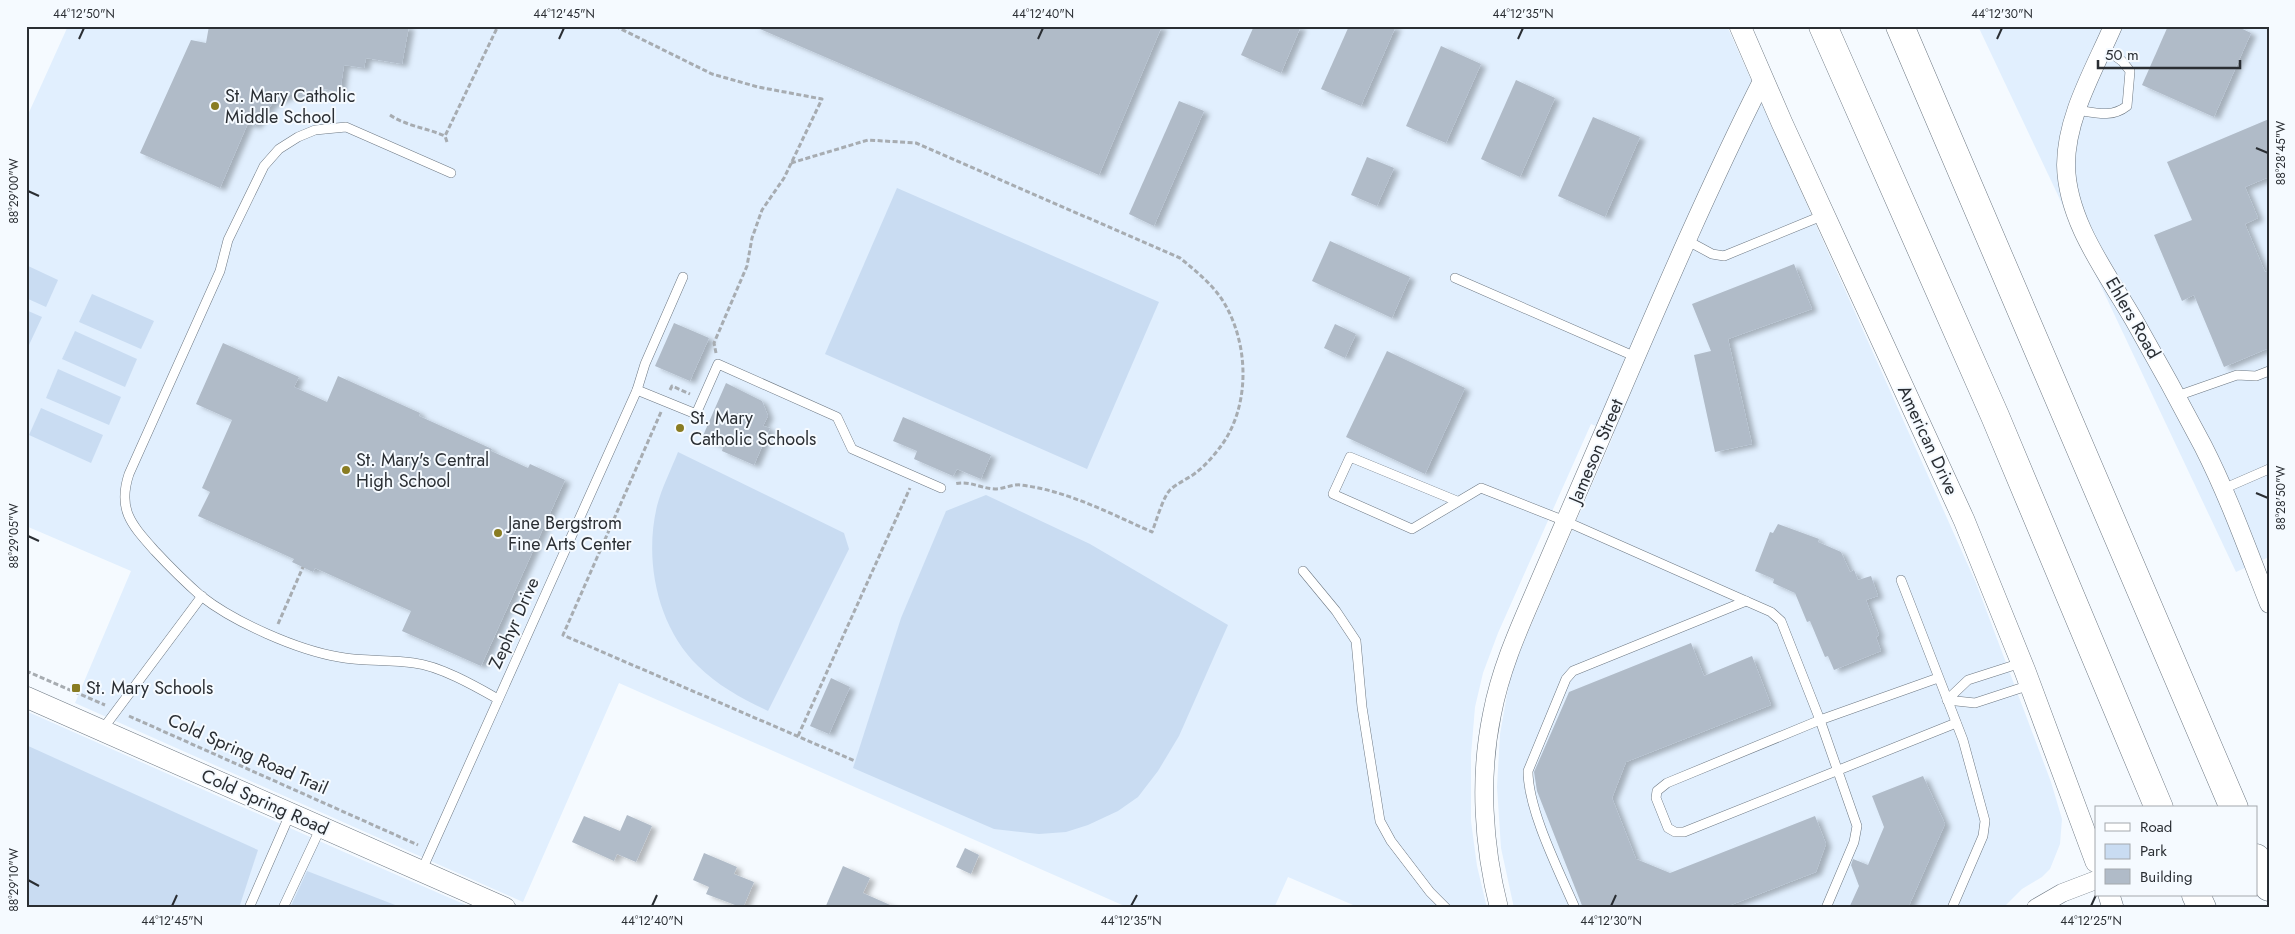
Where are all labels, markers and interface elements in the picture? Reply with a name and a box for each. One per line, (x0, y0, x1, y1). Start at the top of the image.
text: 44°12'50"N (53, 5, 115, 23)
text: 44°12'45"N (533, 5, 595, 23)
text: 44°12'40"N (1012, 5, 1074, 23)
text: 44°12'35"N (1492, 5, 1554, 23)
text: 44°12'30"N (1971, 5, 2033, 23)
scale bar (2098, 38, 2240, 70)
text: 50 m (2105, 44, 2139, 66)
place label: St. Mary Catholic Middle School (225, 83, 355, 130)
marker: St. Mary Catholic Middle School (209, 100, 221, 112)
text: 88°28'45"W (2272, 121, 2290, 185)
text: 88°29'00"W (5, 158, 23, 224)
street label: Ehlers Road (2099, 272, 2167, 364)
street label: American Drive (1891, 381, 1965, 499)
street label: Jameson Street (1562, 394, 1630, 509)
place label: St. Mary Catholic Schools (690, 405, 816, 452)
marker: St. Mary Catholic Schools (674, 422, 686, 434)
place label: St. Mary's Central High School (356, 447, 489, 494)
marker: St. Mary's Central High School (340, 464, 352, 476)
text: 88°28'50"W (2272, 466, 2290, 530)
text: 88°29'05"W (5, 503, 23, 569)
place label: Jane Bergstrom Fine Arts Center (506, 510, 632, 557)
marker: Jane Bergstrom Fine Arts Center (492, 527, 504, 539)
street label: Zephyr Drive (482, 573, 546, 673)
place label: St. Mary Schools (86, 675, 213, 701)
marker: St. Mary Schools (70, 682, 82, 694)
street label: Cold Spring Road Trail (164, 707, 332, 801)
street label: Cold Spring Road (197, 762, 333, 842)
legend (2095, 806, 2258, 896)
text: Road (2140, 816, 2172, 838)
text: Park (2140, 840, 2167, 862)
text: 88°29'10"W (5, 848, 23, 912)
text: Building (2140, 866, 2192, 888)
text: 44°12'45"N (141, 912, 203, 930)
text: 44°12'40"N (621, 912, 683, 930)
text: 44°12'35"N (1100, 912, 1162, 930)
text: 44°12'30"N (1580, 912, 1642, 930)
text: 44°12'25"N (2060, 912, 2122, 930)

